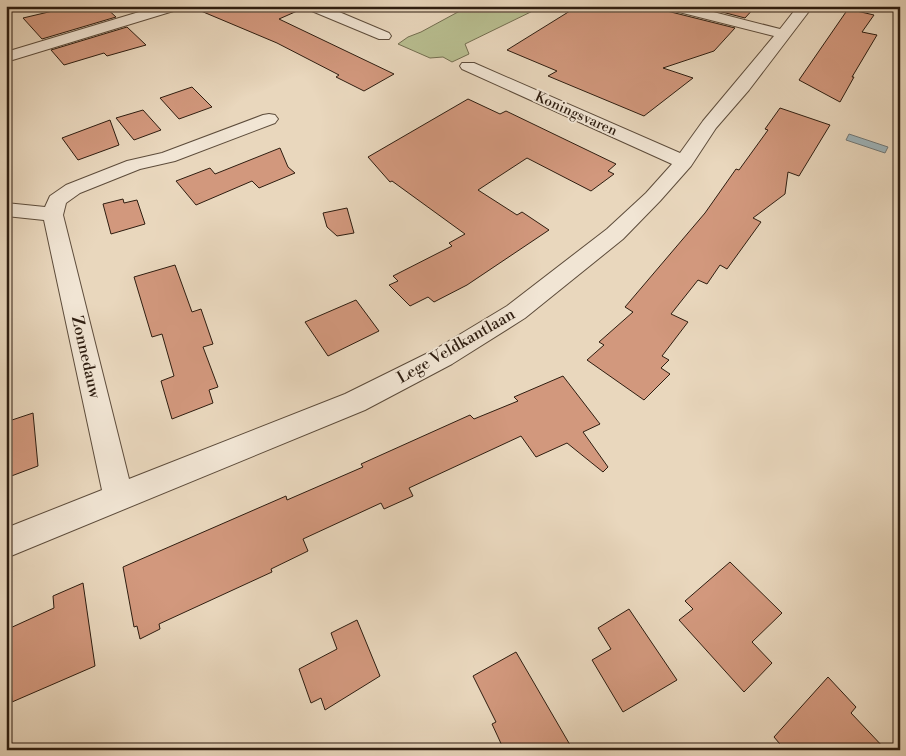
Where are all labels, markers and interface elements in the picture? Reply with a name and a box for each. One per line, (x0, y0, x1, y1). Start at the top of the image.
street label: Koningsvaren (532, 88, 621, 140)
street label: Lege Veldkantlaan (393, 304, 519, 388)
street label: Zonnedauw (67, 314, 105, 401)

